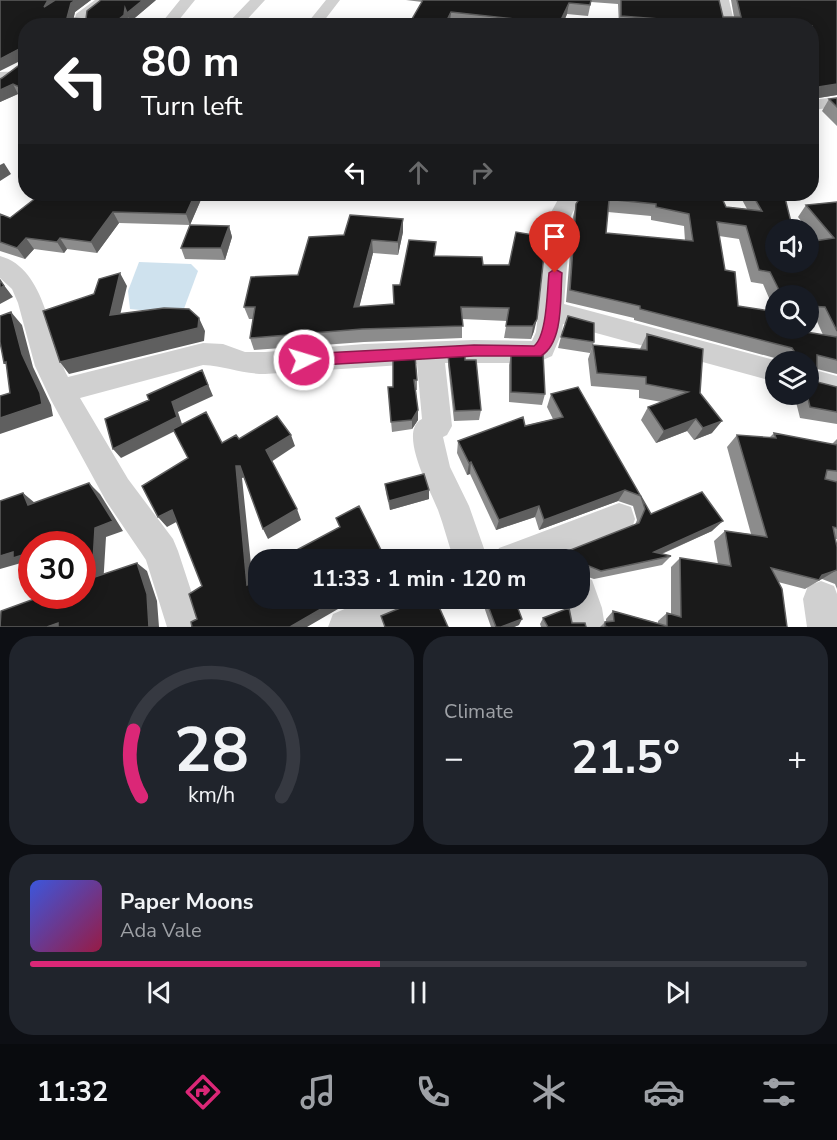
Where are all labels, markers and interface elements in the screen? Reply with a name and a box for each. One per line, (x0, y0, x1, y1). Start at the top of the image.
text: 80 m (141, 34, 240, 91)
icon: left (42, 42, 120, 120)
text: Turn left (141, 88, 242, 125)
icon: left (339, 156, 372, 189)
icon: ahead (402, 156, 435, 189)
icon: right (465, 156, 498, 189)
pin (529, 211, 580, 273)
map controls (765, 219, 819, 405)
button: sound (765, 219, 819, 273)
icon: arrive (538, 220, 571, 253)
button: search (765, 285, 819, 339)
position arrow (272, 328, 336, 392)
button: layers (765, 351, 819, 405)
speed limit sign: 30 (18, 531, 96, 609)
text: 11:33 · 1 min · 120 m (312, 564, 526, 594)
text: Climate (444, 698, 513, 725)
text: 28 (174, 708, 249, 793)
text: 21.5° (571, 728, 680, 789)
text: − (444, 736, 464, 781)
text: + (787, 736, 807, 781)
text: km/h (188, 781, 235, 811)
text: Paper Moons (120, 887, 254, 917)
text: Ada Vale (120, 917, 202, 944)
icon: previous (143, 976, 176, 1009)
icon: pause (402, 976, 435, 1009)
icon: next (661, 976, 694, 1009)
icon: directions (182, 1071, 224, 1113)
icon: music (297, 1071, 339, 1113)
icon: phone (412, 1071, 454, 1113)
icon: climate (528, 1071, 570, 1113)
icon: car (643, 1071, 685, 1113)
icon: filters (758, 1071, 800, 1113)
text: 11:32 (37, 1074, 108, 1111)

